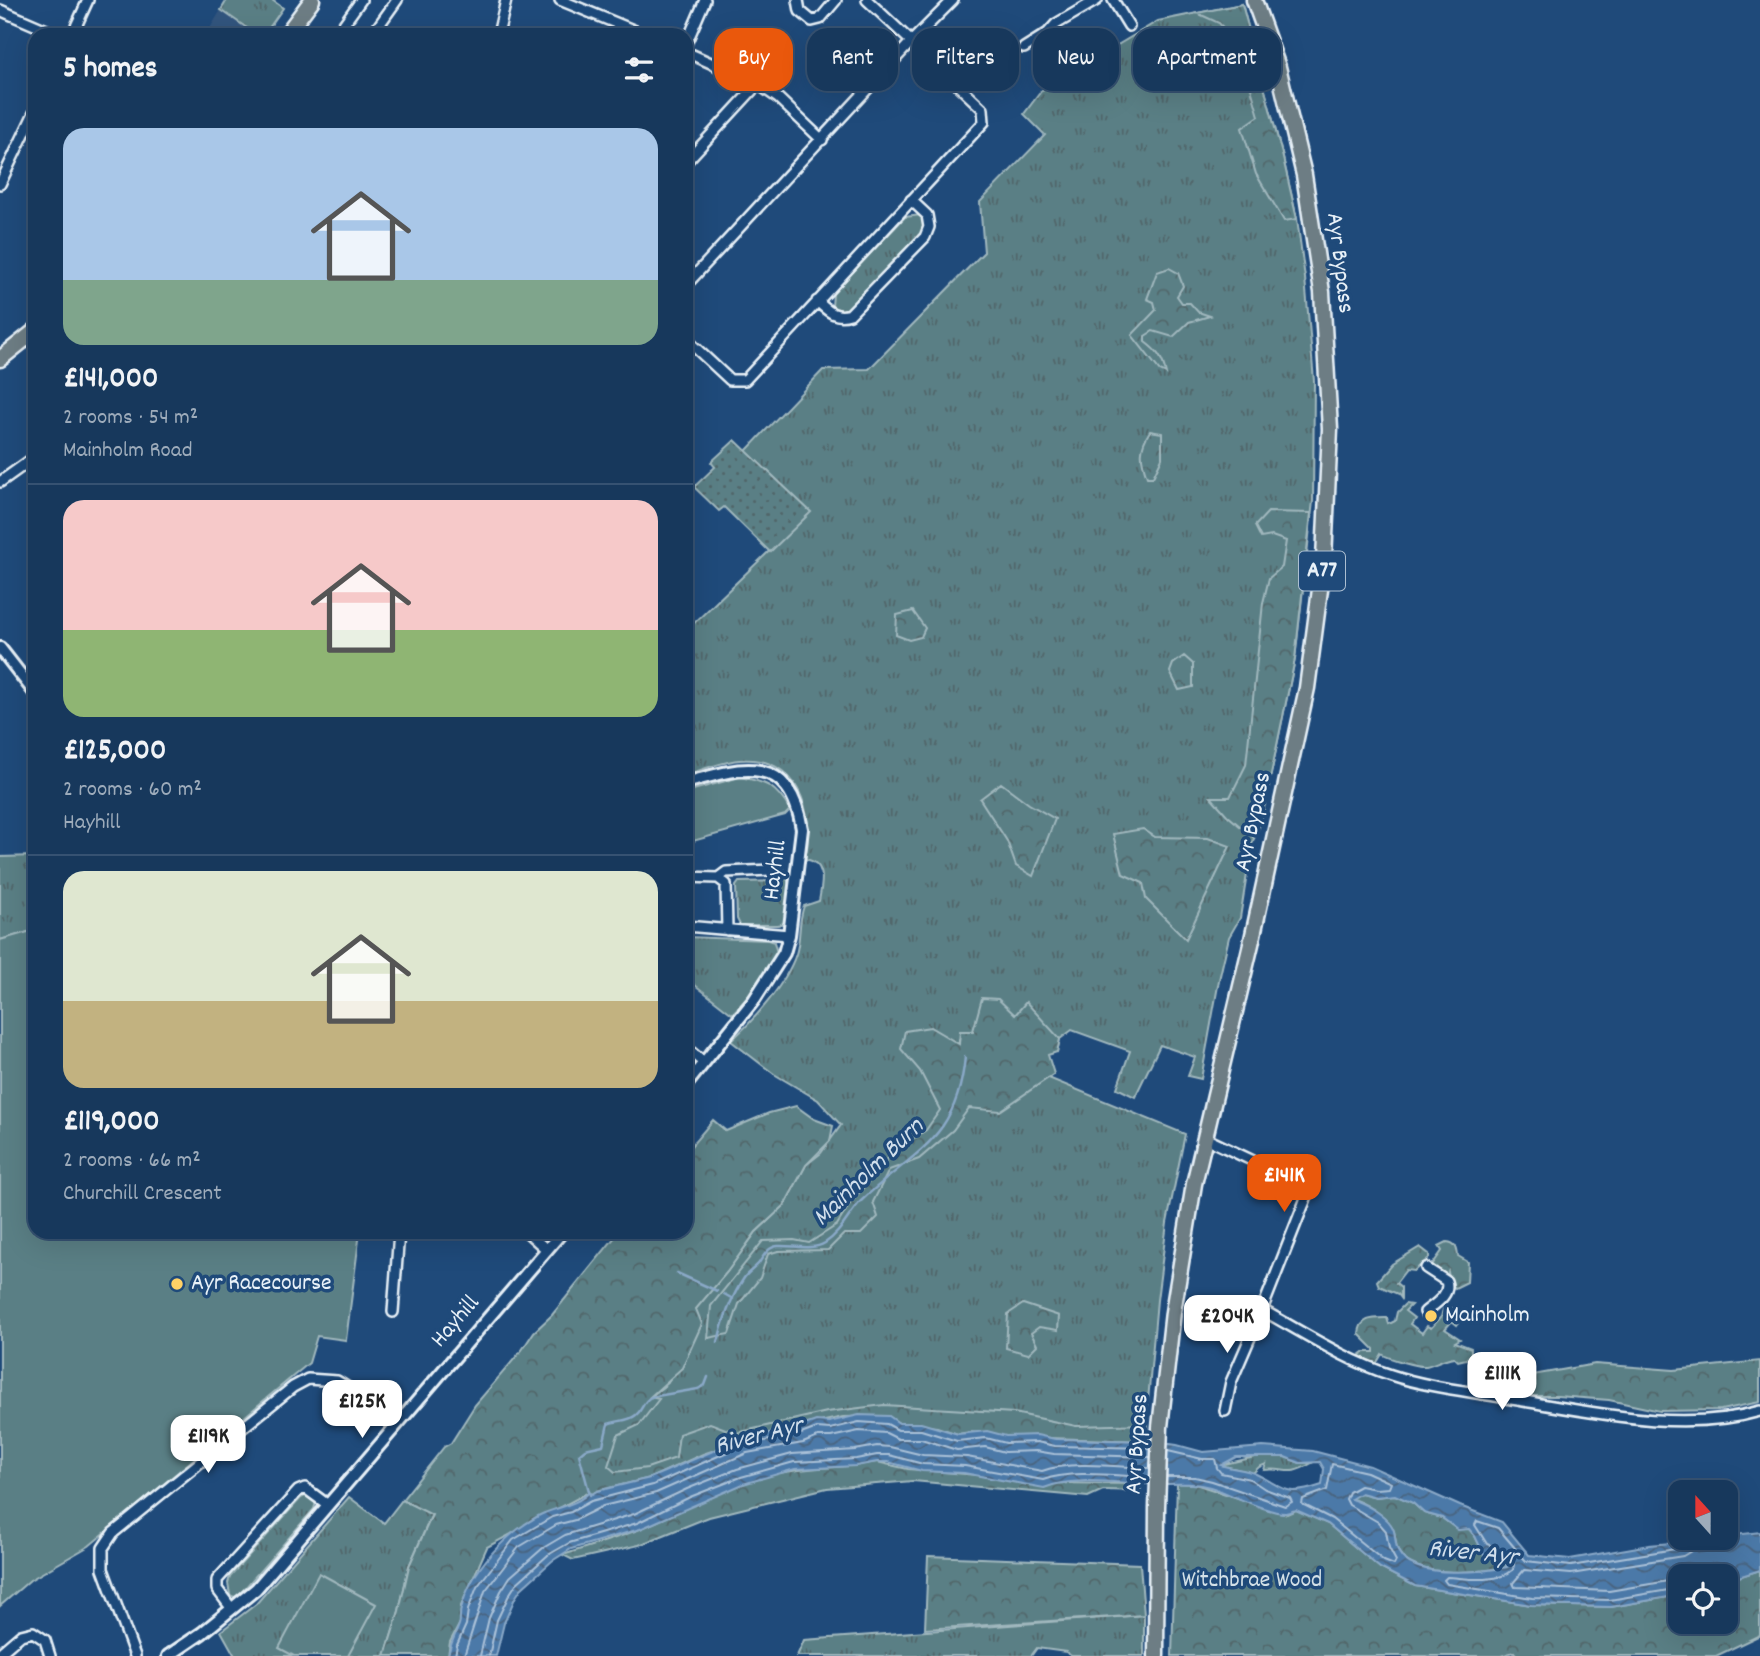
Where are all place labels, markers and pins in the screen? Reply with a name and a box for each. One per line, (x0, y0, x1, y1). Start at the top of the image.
pin: £141K (1235, 1154, 1333, 1214)
place label: Ayr Racecourse (191, 1267, 332, 1301)
marker: Ayr Racecourse (169, 1276, 185, 1292)
pin: £204K (1178, 1296, 1276, 1355)
place label: Mainholm (1445, 1299, 1530, 1333)
marker: Mainholm (1423, 1308, 1439, 1324)
pin: £111K (1453, 1352, 1551, 1412)
pin: £125K (313, 1380, 411, 1440)
pin: £119K (159, 1416, 257, 1475)

